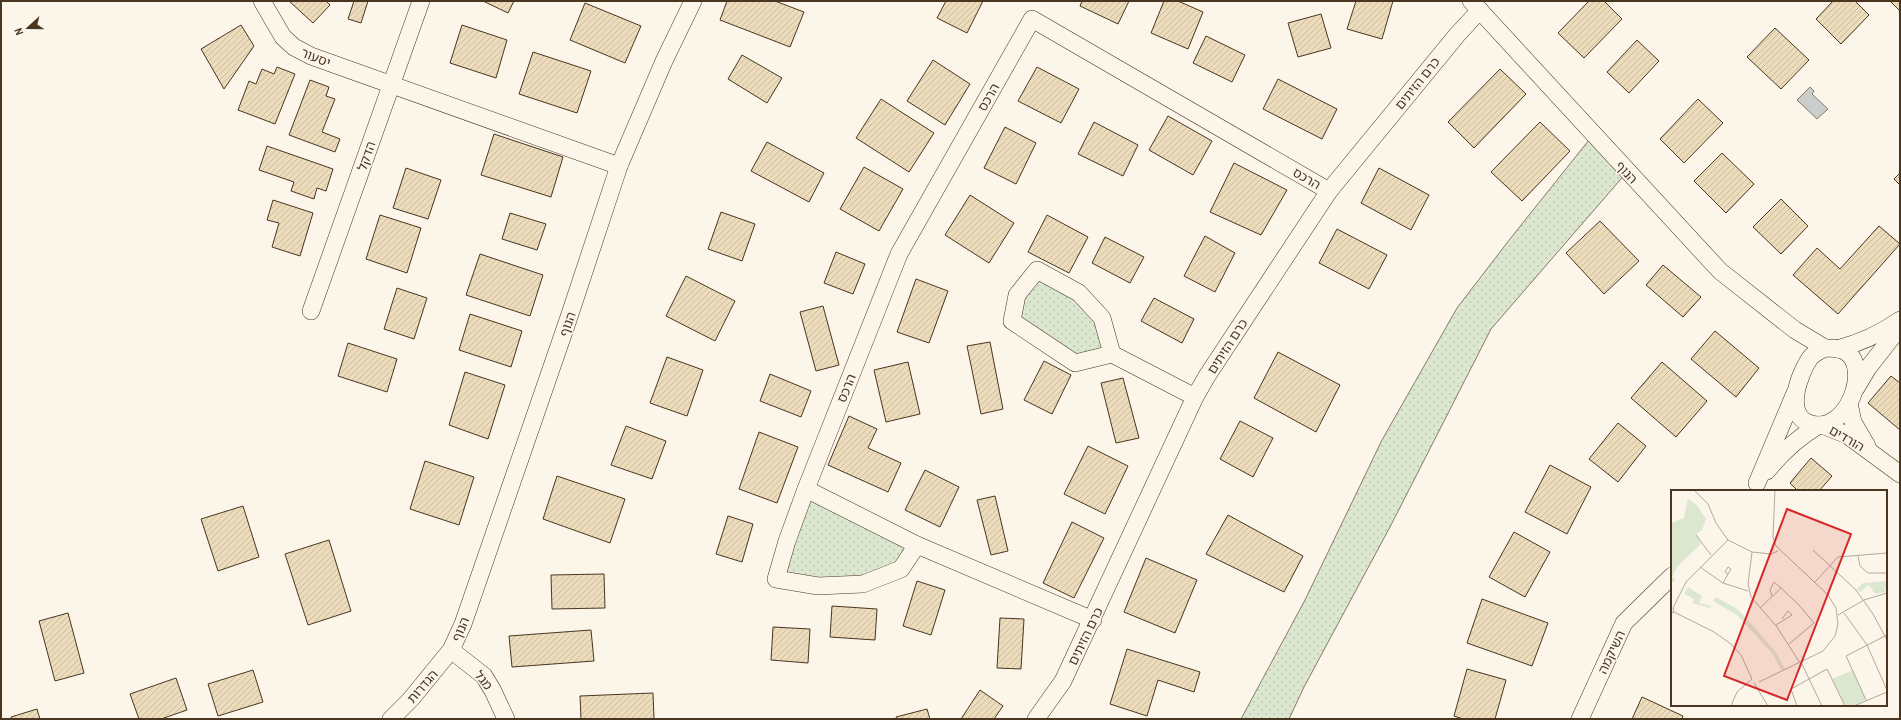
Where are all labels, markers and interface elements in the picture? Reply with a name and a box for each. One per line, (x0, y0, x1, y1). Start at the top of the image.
north arrow (8, 8, 48, 48)
text: N (11, 26, 26, 37)
street label: יסעור (299, 44, 333, 71)
street label: כרם הזיתים (1391, 53, 1444, 113)
street label: הרכס (974, 80, 1003, 114)
street label: הדקל (354, 139, 379, 173)
street label: הנוף (1612, 157, 1641, 187)
street label: הרכס (1290, 164, 1324, 193)
street label: הנוף (555, 310, 580, 339)
street label: כרם הזיתים (1203, 315, 1252, 377)
street label: הרכס (833, 371, 860, 405)
street label: הורדים (1826, 422, 1868, 455)
inset map (1671, 490, 1887, 706)
street label: כרם הזיתים (1064, 604, 1107, 668)
street label: הנוף (448, 614, 473, 644)
street label: השיקמה (1594, 628, 1629, 677)
street label: הגדרות (403, 666, 442, 707)
street label: מגל (471, 667, 497, 694)

